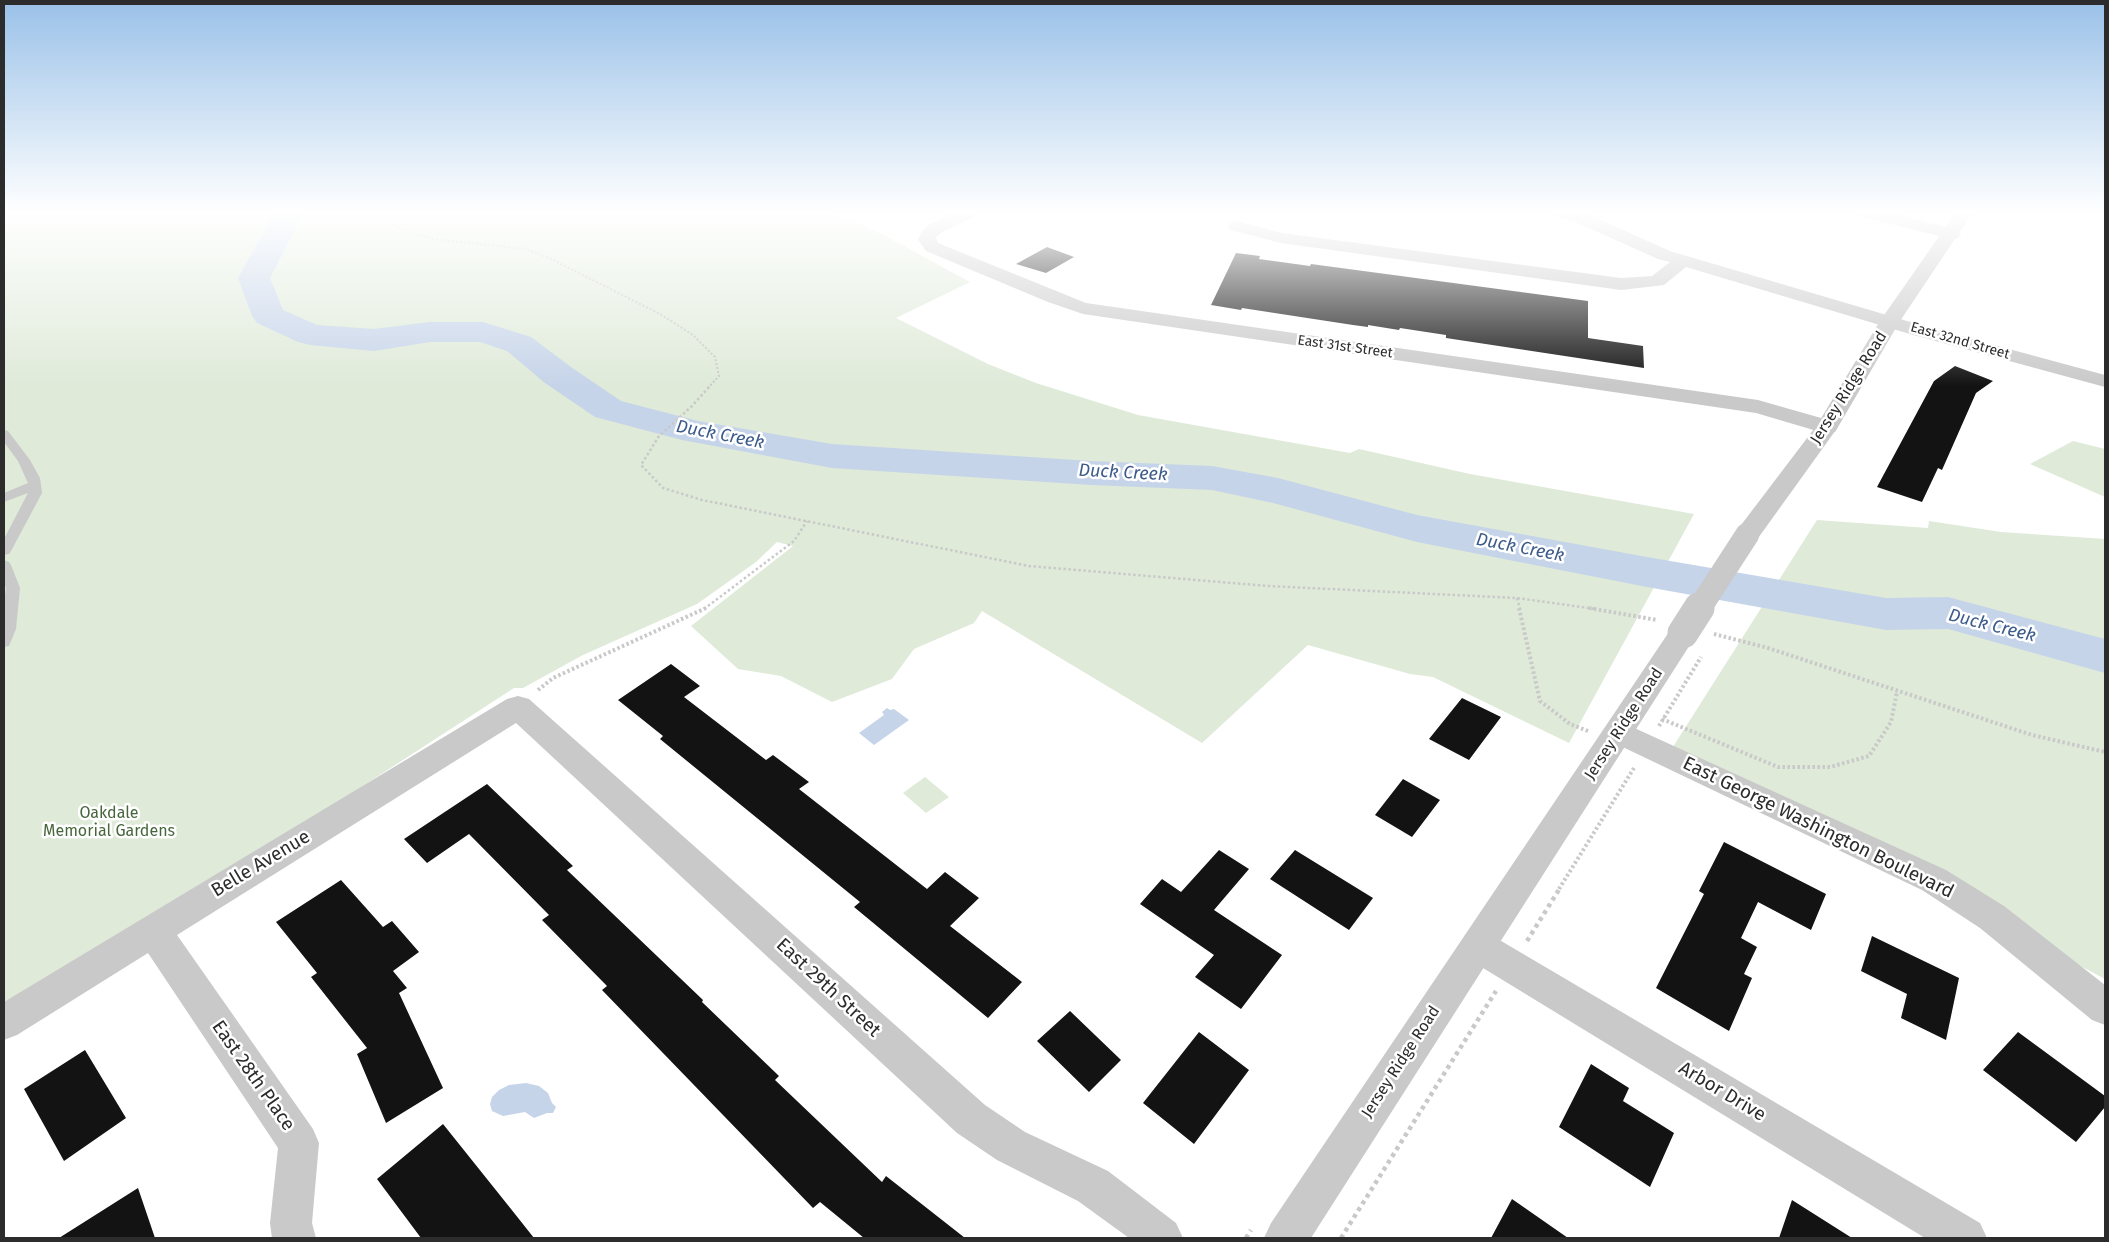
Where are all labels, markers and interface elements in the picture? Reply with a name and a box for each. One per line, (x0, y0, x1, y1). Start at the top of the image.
street label: East 32nd Street (1909, 319, 2011, 363)
street label: Jersey Ridge Road (1807, 328, 1891, 448)
street label: East 31st Street (1296, 332, 1394, 362)
water label: Duck Creek (674, 416, 766, 454)
water label: Duck Creek (1078, 460, 1168, 486)
water label: Duck Creek (1474, 529, 1566, 567)
water label: Duck Creek (1946, 605, 2038, 647)
street label: Jersey Ridge Road (1581, 664, 1667, 784)
street label: East George Washington Boulevard (1679, 752, 1957, 904)
park label: Oakdale Memorial Gardens (43, 804, 175, 842)
street label: Belle Avenue (207, 826, 315, 902)
street label: East 29th Street (771, 934, 885, 1042)
street label: Jersey Ridge Road (1358, 1002, 1444, 1122)
street label: East 28th Place (207, 1016, 299, 1136)
street label: Arbor Drive (1674, 1057, 1770, 1127)

